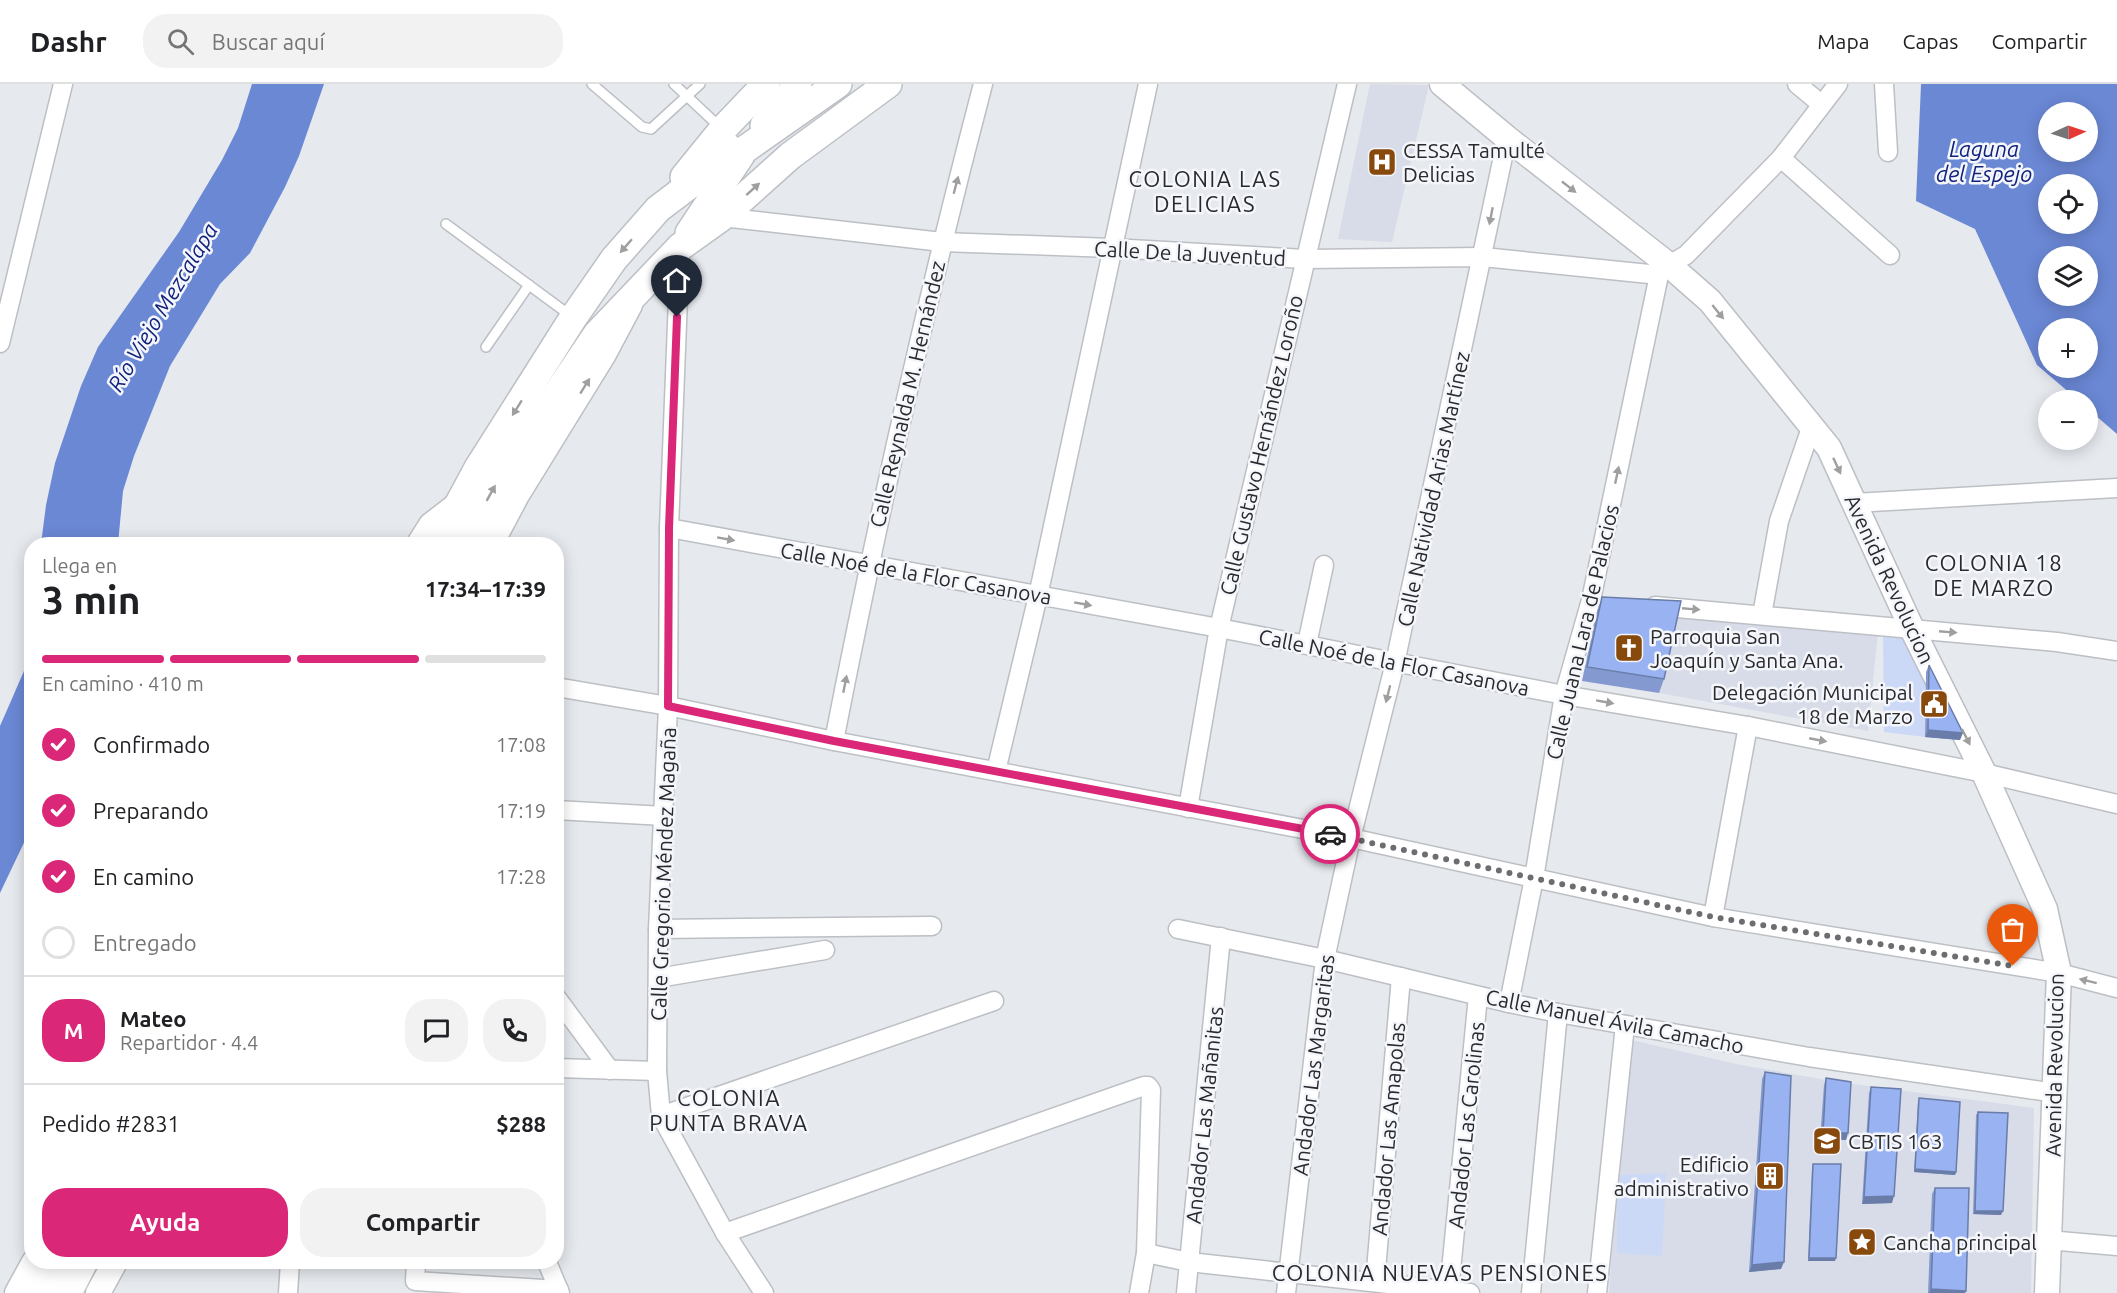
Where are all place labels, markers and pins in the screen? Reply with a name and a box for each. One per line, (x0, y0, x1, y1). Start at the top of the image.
place label: CESSA Tamulté Delicias (1403, 138, 1545, 186)
hospital icon: CESSA Tamulté Delicias (1366, 146, 1398, 178)
pin (651, 255, 702, 317)
place label: Parroquia San Joaquín y Santa Ana. (1650, 624, 1844, 672)
church icon: Parroquia San Joaquín y Santa Ana. (1613, 632, 1645, 664)
place label: Delegación Municipal 18 de Marzo (1712, 680, 1913, 728)
public building icon: Delegación Municipal 18 de Marzo (1918, 688, 1950, 720)
pin (1987, 904, 2038, 966)
school or university icon: CBTIS 163 (1811, 1125, 1843, 1157)
place label: CBTIS 163 (1848, 1129, 1943, 1153)
place label: Edificio administrativo (1614, 1152, 1749, 1200)
building icon: Edificio administrativo (1754, 1160, 1786, 1192)
place icon: Cancha principal (1846, 1226, 1878, 1258)
place label: Cancha principal (1883, 1230, 2037, 1254)

